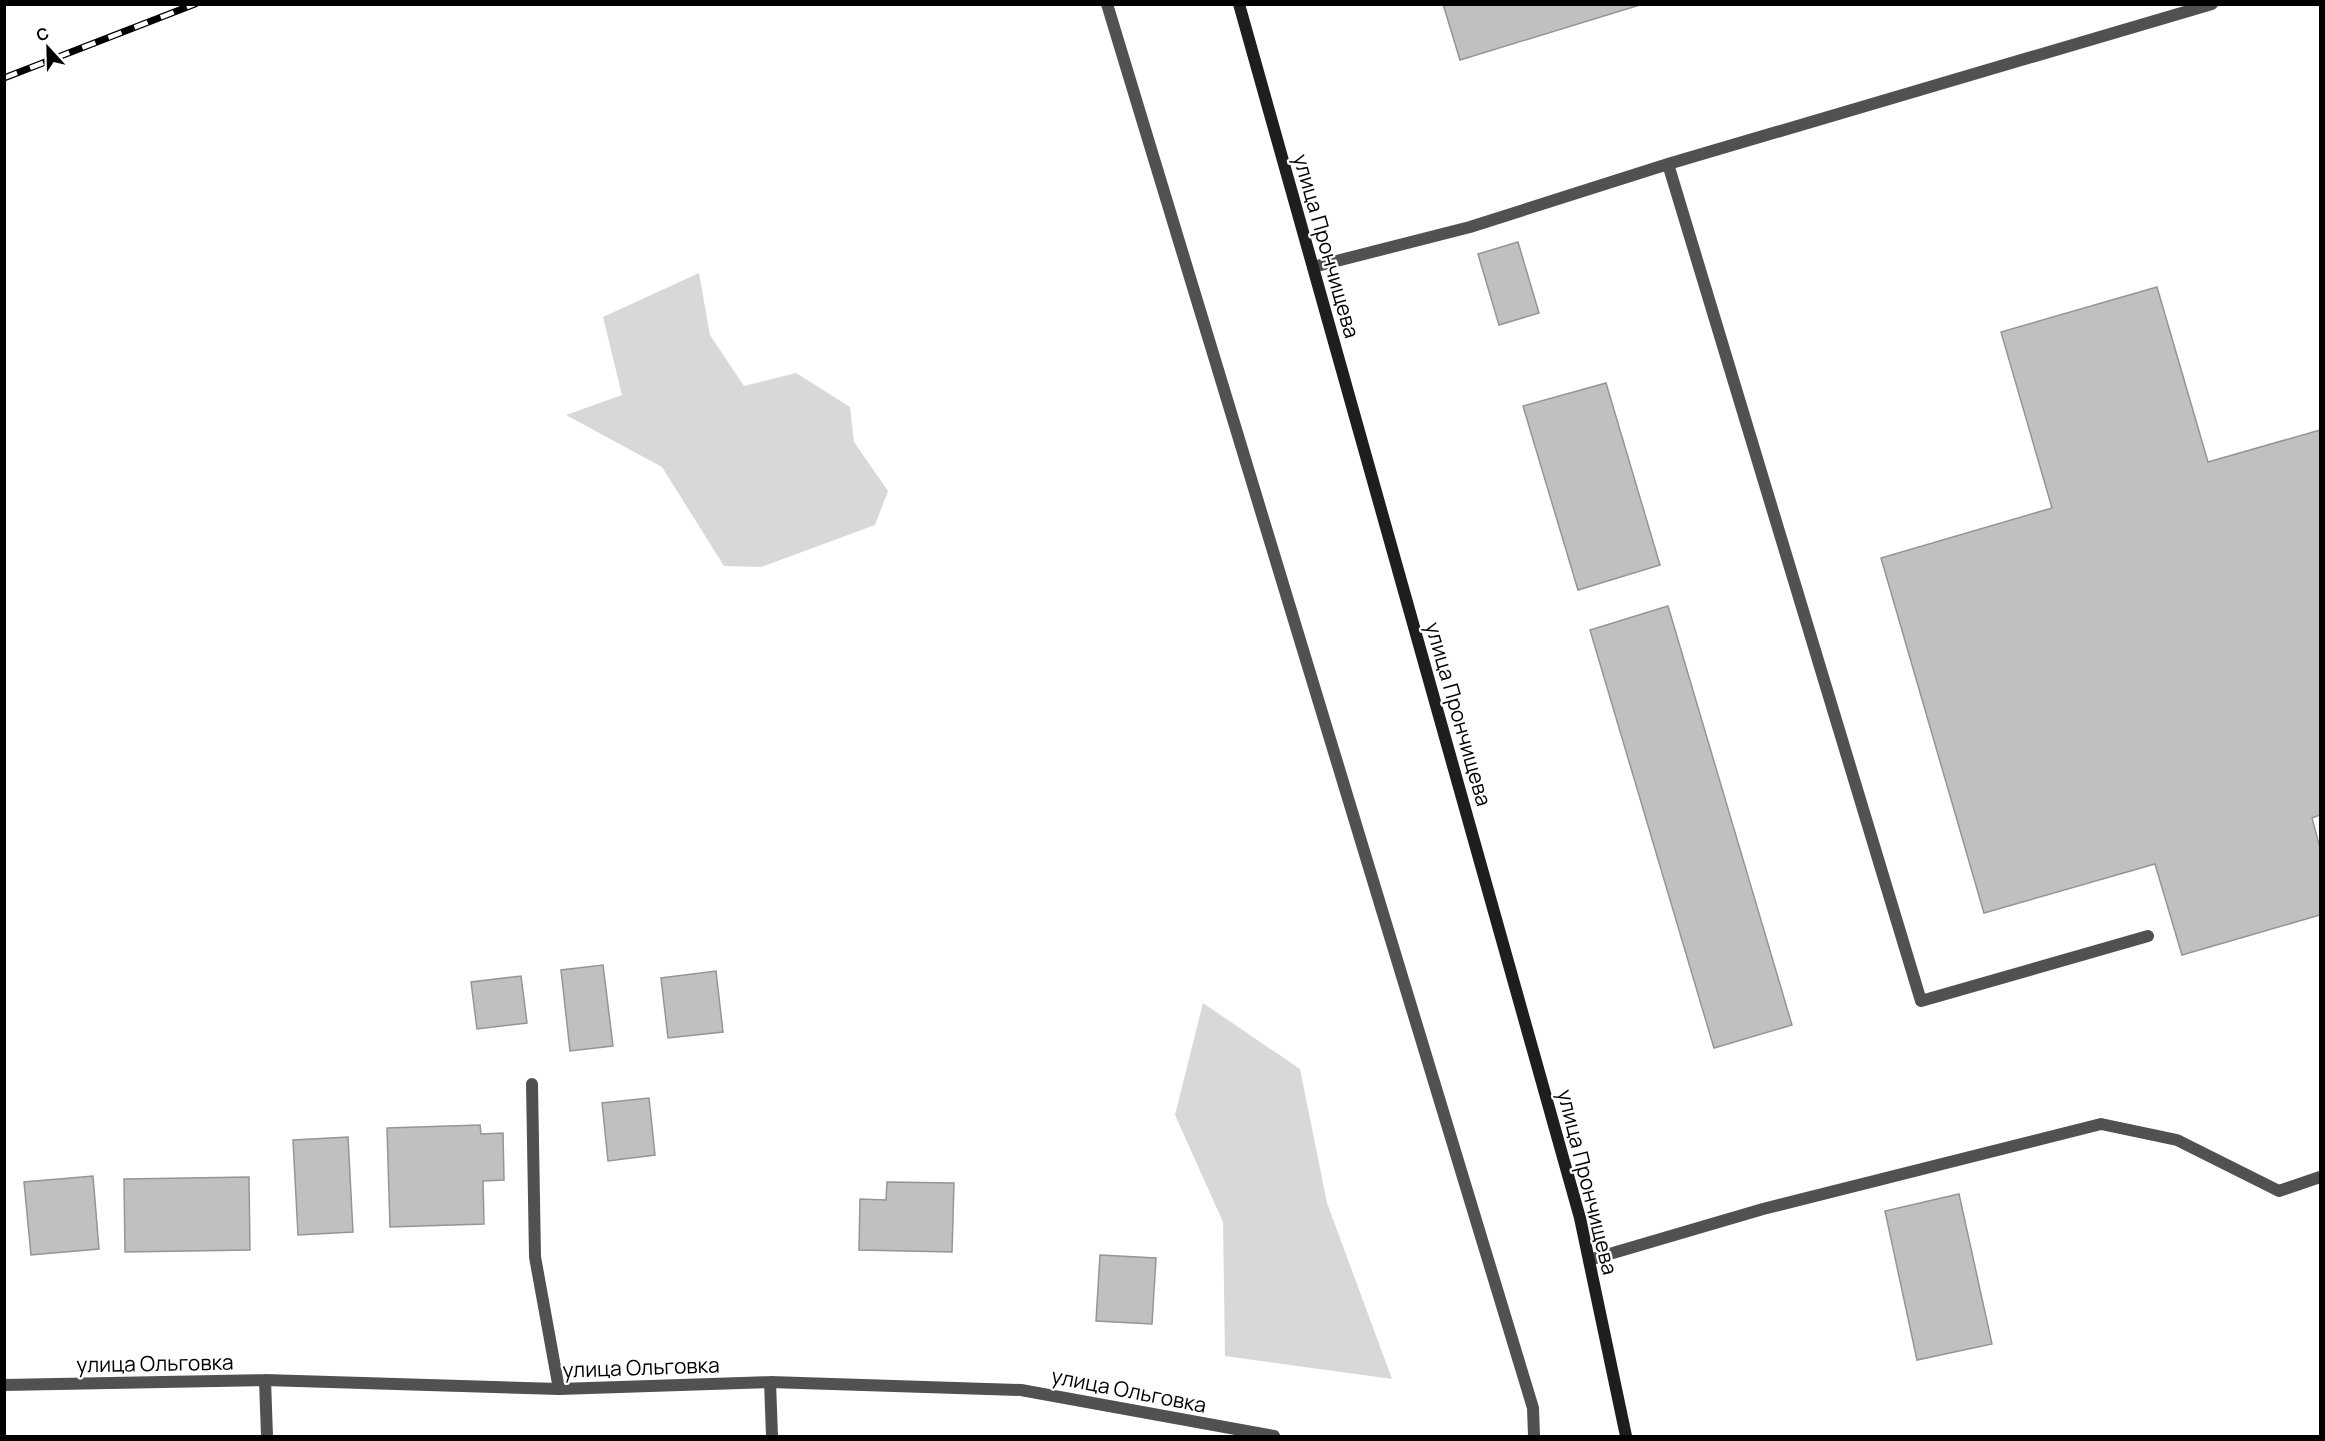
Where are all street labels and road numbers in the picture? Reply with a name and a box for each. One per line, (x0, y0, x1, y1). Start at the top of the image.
street label: улица Прончищева (1287, 151, 1367, 341)
street label: улица Прончищева (1419, 619, 1499, 809)
street label: улица Прончищева (1551, 1086, 1625, 1278)
street label: улица Ольговка (76, 1348, 234, 1378)
street label: улица Ольговка (562, 1350, 720, 1384)
street label: улица Ольговка (1049, 1361, 1209, 1419)

